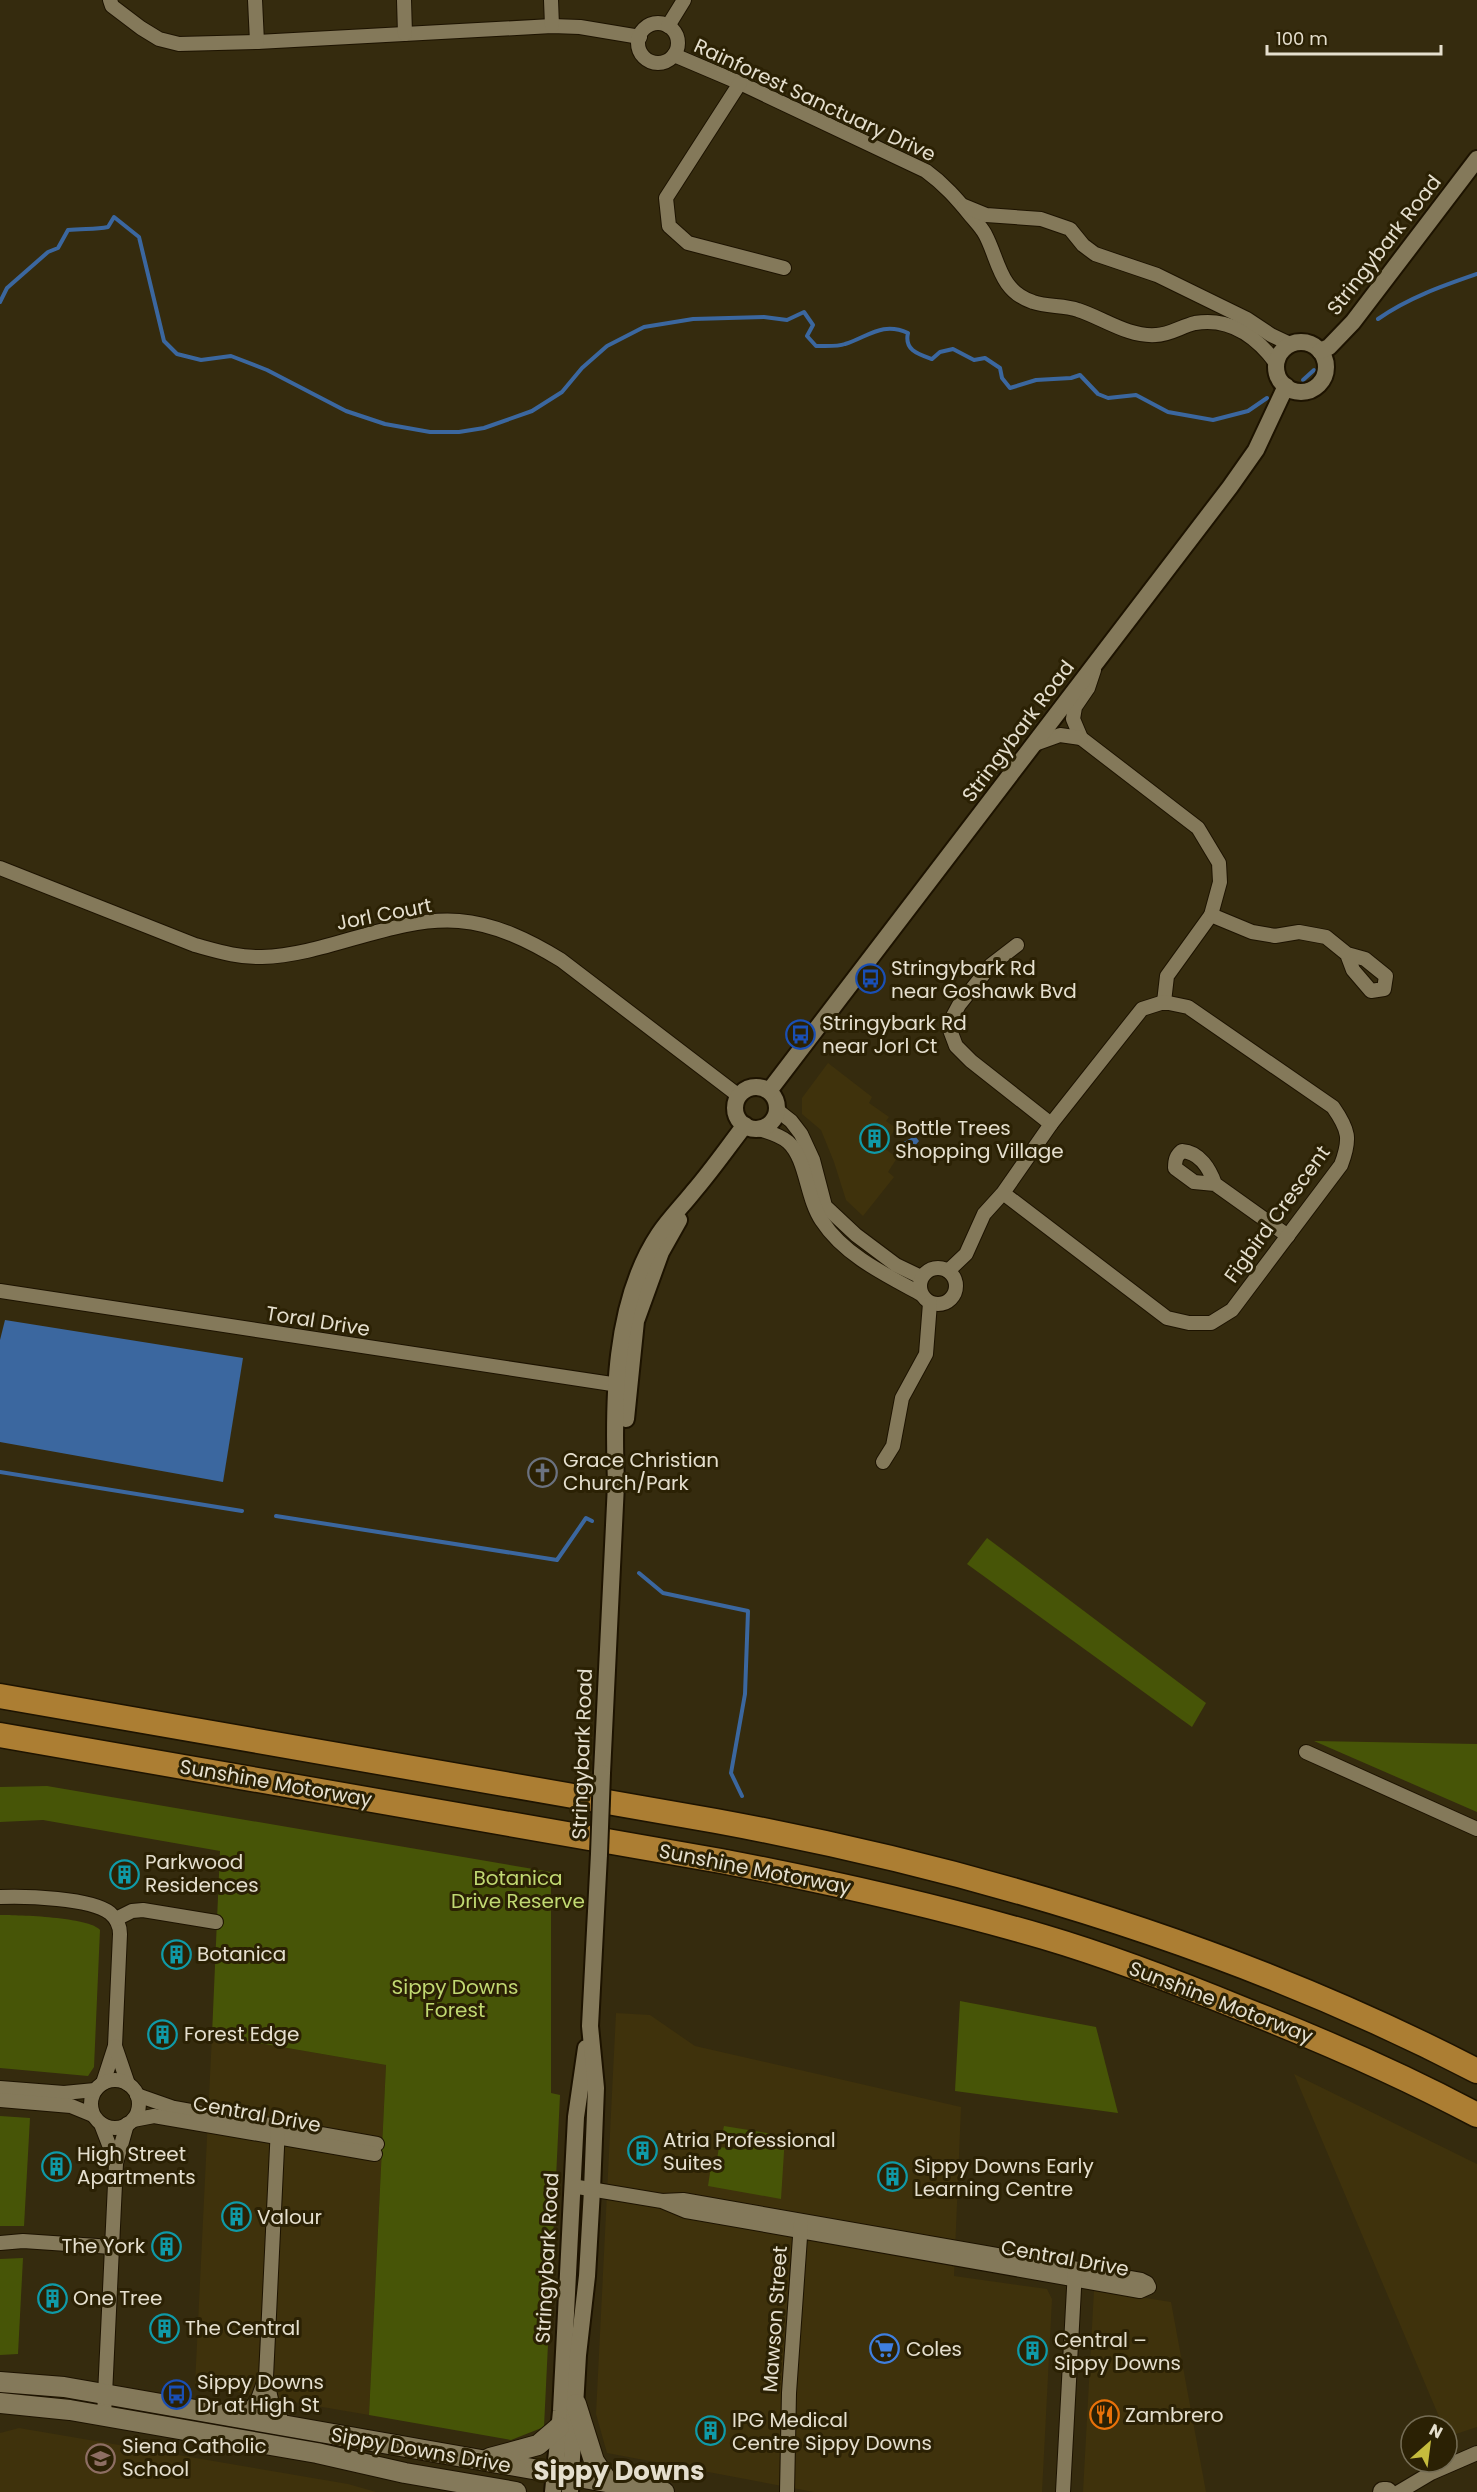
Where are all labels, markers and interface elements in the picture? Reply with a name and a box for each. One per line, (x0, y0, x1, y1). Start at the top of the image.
scale bar (1267, 18, 1441, 56)
text: 100 m (1276, 26, 1328, 51)
street label: Rainforest Sanctuary Drive (690, 32, 940, 168)
street label: Stringybark Road (1320, 169, 1448, 321)
street label: Stringybark Road (955, 654, 1081, 808)
street label: Jorl Court (334, 891, 434, 937)
place label: Stringybark Rd near Goshawk Bvd (891, 954, 1077, 1005)
bus stop icon: Stringybark Rd near Goshawk Bvd (854, 963, 886, 995)
place label: Stringybark Rd near Jorl Ct (822, 1009, 967, 1060)
bus stop icon: Stringybark Rd near Jorl Ct (785, 1018, 817, 1050)
place label: Bottle Trees Shopping Village (895, 1114, 1064, 1165)
building icon: Bottle Trees Shopping Village (858, 1123, 890, 1155)
street label: Figbird Crescent (1218, 1140, 1336, 1288)
street label: Toral Drive (264, 1299, 372, 1343)
place label: Grace Christian Church/Park (563, 1446, 719, 1497)
church icon: Grace Christian Church/Park (526, 1456, 558, 1488)
street label: Stringybark Road (565, 1668, 599, 1840)
street label: Sunshine Motorway (178, 1752, 374, 1814)
street label: Sunshine Motorway (657, 1837, 853, 1901)
place label: Parkwood Residences (145, 1848, 259, 1899)
building icon: Parkwood Residences (108, 1858, 140, 1890)
park label: Botanica Drive Reserve (451, 1864, 585, 1915)
building icon: Botanica (160, 1938, 192, 1970)
place label: Botanica (197, 1940, 286, 1968)
street label: Sunshine Motorway (1125, 1954, 1317, 2050)
park label: Sippy Downs Forest (392, 1973, 518, 2024)
building icon: Forest Edge (147, 2018, 179, 2050)
place label: Forest Edge (184, 2020, 300, 2048)
street label: Central Drive (191, 2089, 323, 2139)
place label: Atria Professional Suites (663, 2126, 836, 2177)
building icon: Atria Professional Suites (626, 2135, 658, 2167)
place label: High Street Apartments (77, 2140, 196, 2191)
building icon: High Street Apartments (40, 2150, 72, 2182)
place label: Sippy Downs Early Learning Centre (914, 2152, 1094, 2203)
building icon: Sippy Downs Early Learning Centre (877, 2161, 909, 2193)
street label: Stringybark Road (529, 2172, 565, 2344)
building icon: Valour (220, 2201, 252, 2233)
place label: Valour (257, 2203, 322, 2231)
building icon: The York (150, 2230, 182, 2262)
place label: The York (61, 2232, 146, 2260)
street label: Central Drive (999, 2233, 1131, 2283)
street label: Mawson Street (756, 2245, 794, 2393)
building icon: One Tree (36, 2282, 68, 2314)
place label: One Tree (73, 2284, 162, 2312)
building icon: The Central (148, 2312, 180, 2344)
place label: The Central (185, 2314, 300, 2342)
place label: Central – Sippy Downs (1054, 2326, 1181, 2377)
supermarket icon: Coles (869, 2333, 901, 2365)
place label: Coles (906, 2335, 962, 2363)
building icon: Central – Sippy Downs (1017, 2335, 1049, 2367)
place label: Sippy Downs Dr at High St (197, 2368, 324, 2419)
bus stop icon: Sippy Downs Dr at High St (160, 2378, 192, 2410)
restaurant icon: Zambrero (1088, 2399, 1120, 2431)
place label: Zambrero (1125, 2401, 1224, 2429)
place label: IPG Medical Centre Sippy Downs (732, 2406, 932, 2457)
north arrow (1399, 2414, 1459, 2474)
building icon: IPG Medical Centre Sippy Downs (695, 2415, 727, 2447)
text: N (1425, 2418, 1447, 2444)
street label: Sippy Downs Drive (329, 2420, 513, 2480)
place label: Siena Catholic School (122, 2432, 267, 2483)
school or university icon: Siena Catholic School (85, 2442, 117, 2474)
district label: Sippy Downs (534, 2453, 704, 2489)

